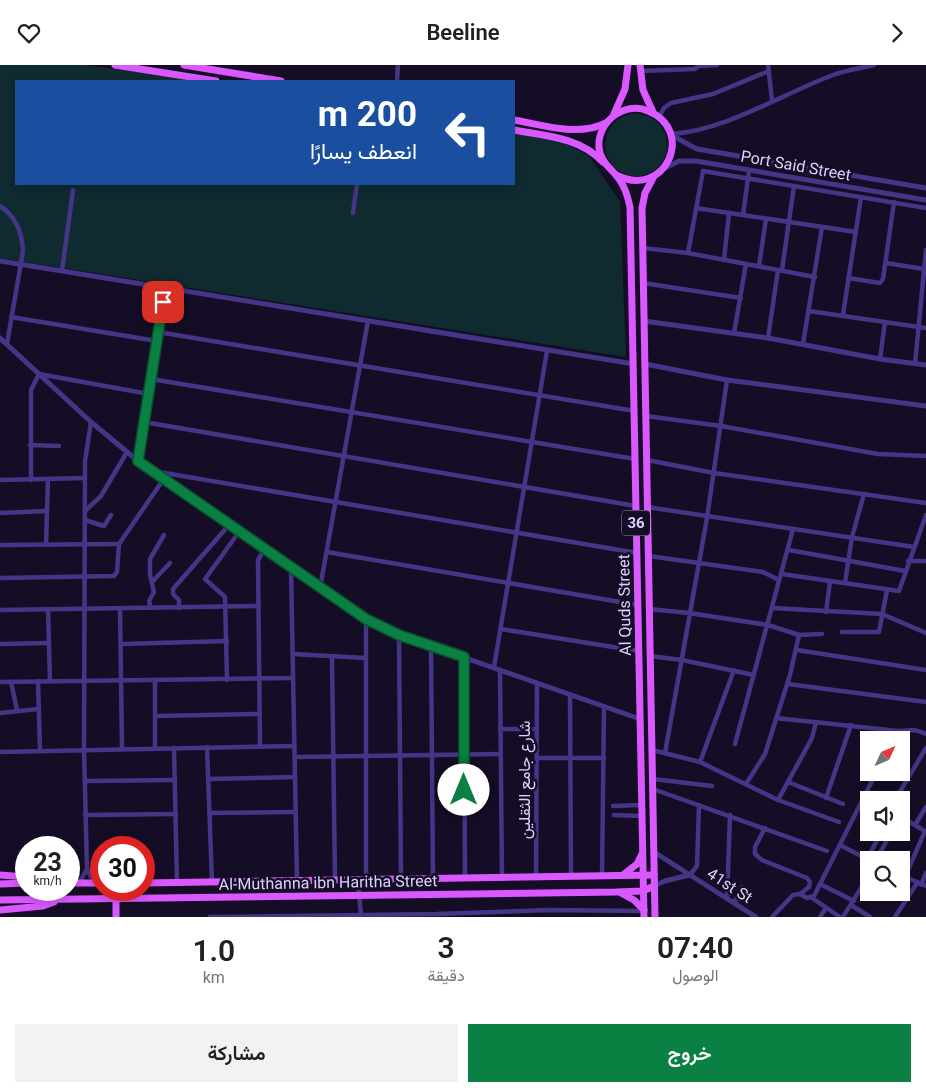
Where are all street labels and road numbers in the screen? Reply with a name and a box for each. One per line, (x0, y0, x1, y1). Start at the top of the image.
street label: Port Said Street (739, 146, 852, 185)
road number: 36 (622, 511, 650, 535)
street label: Al Quds Street (614, 554, 635, 656)
street label: شارع جامع الثقلين (515, 721, 536, 839)
street label: 41st St (704, 864, 756, 907)
street label: Al-Muthanna ibn Haritha Street (219, 871, 437, 894)

